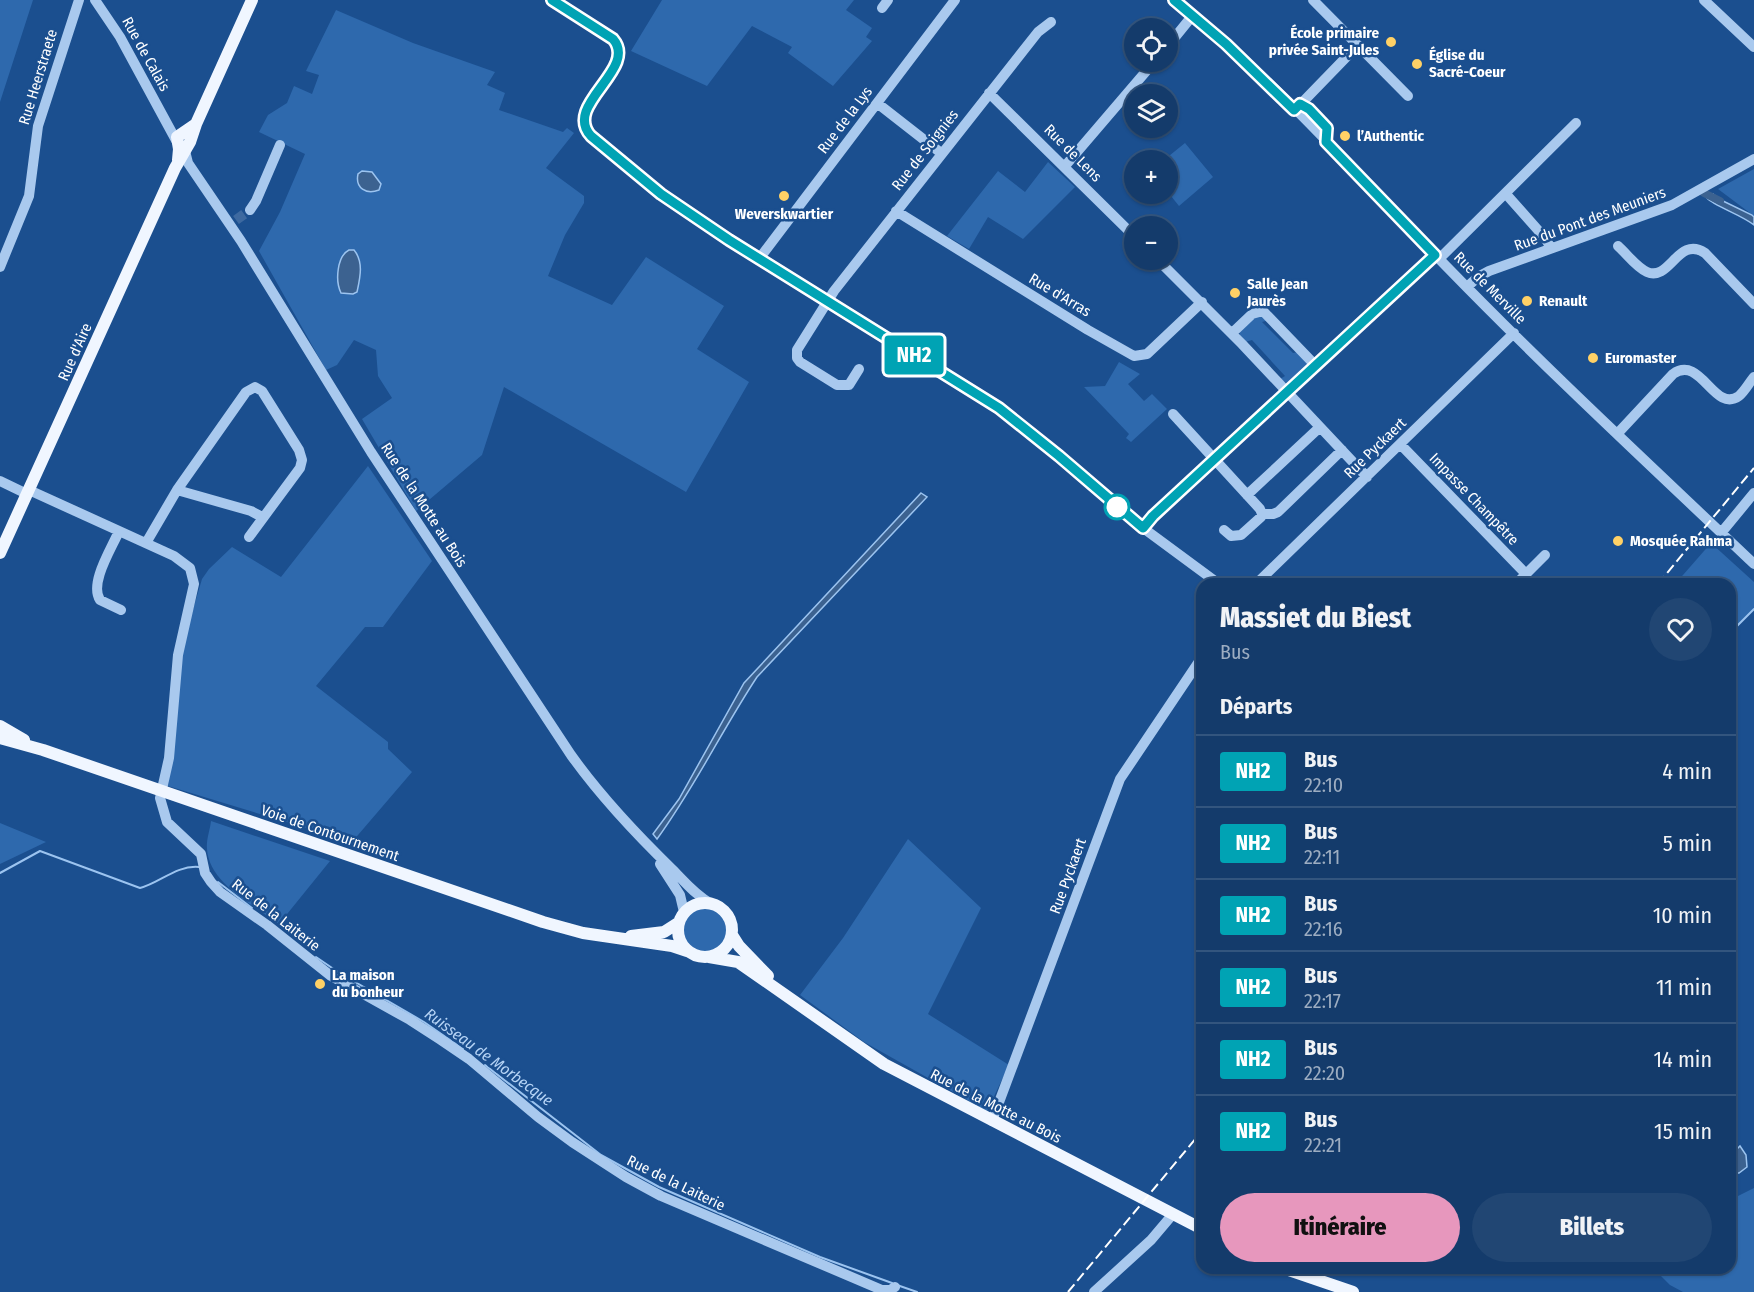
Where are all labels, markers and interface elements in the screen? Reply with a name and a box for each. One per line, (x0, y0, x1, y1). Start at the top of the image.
street label: Rue de Calais (118, 14, 174, 94)
map controls (1124, 18, 1178, 270)
button: locate (1124, 18, 1178, 72)
place label: École primaire privée Saint-Jules (1269, 24, 1379, 59)
street label: Rue Heerstraete (15, 27, 61, 127)
marker: École primaire privée Saint-Jules (1384, 35, 1398, 49)
place label: Église du Sacré-Coeur (1429, 46, 1506, 81)
marker: Église du Sacré-Coeur (1410, 57, 1424, 71)
street label: Rue de la Lys (814, 83, 876, 157)
button: layers (1124, 84, 1178, 138)
street label: Rue de Soignies (888, 106, 962, 194)
street label: Rue de Lens (1040, 120, 1106, 186)
place label: l’Authentic (1357, 127, 1425, 145)
marker: l’Authentic (1338, 129, 1352, 143)
button: + (1124, 150, 1178, 204)
street label: Rue du Pont des Meuniers (1512, 183, 1668, 255)
marker: Weverskwartier (777, 189, 791, 203)
place label: Weverskwartier (735, 205, 834, 223)
button: − (1124, 216, 1178, 270)
street label: Rue de Merville (1450, 248, 1530, 328)
street label: Rue d'Arras (1026, 269, 1094, 321)
place label: Salle Jean Jaurès (1246, 275, 1308, 310)
marker: Salle Jean Jaurès (1228, 286, 1242, 300)
place label: Renault (1539, 292, 1588, 310)
marker: Renault (1520, 294, 1534, 308)
street label: Rue d'Aire (54, 320, 96, 384)
line badge: NH2 (880, 336, 948, 374)
text: NH2 (897, 342, 931, 368)
place label: Euromaster (1605, 349, 1677, 367)
marker: Euromaster (1586, 351, 1600, 365)
street label: Rue Pyckaert (1340, 414, 1410, 482)
street label: Rue de la Motte au Bois (377, 439, 471, 571)
street label: Impasse Champêtre (1426, 449, 1522, 549)
unlabelled marker (1104, 494, 1130, 520)
place label: Mosquée Rahma (1630, 532, 1733, 550)
marker: Mosquée Rahma (1611, 534, 1625, 548)
button: heart (1649, 598, 1712, 661)
text: Massiet du Biest (1220, 601, 1411, 634)
text: Bus (1220, 640, 1250, 664)
text: Départs (1220, 693, 1292, 720)
text: Bus (1304, 746, 1337, 773)
text: NH2 (1236, 758, 1270, 784)
text: 4 min (1662, 758, 1712, 785)
text: 22:10 (1304, 773, 1343, 797)
street label: Voie de Contournement (259, 801, 401, 865)
text: Bus (1304, 818, 1337, 845)
text: NH2 (1236, 830, 1270, 856)
text: 5 min (1663, 830, 1712, 857)
street label: Rue Pyckaert (1046, 836, 1090, 916)
text: 22:11 (1304, 845, 1340, 869)
street label: Rue de la Laiterie (228, 875, 324, 955)
text: Bus (1304, 890, 1337, 917)
text: NH2 (1236, 902, 1270, 928)
text: 10 min (1653, 902, 1712, 929)
text: 22:16 (1304, 917, 1343, 941)
text: Bus (1304, 962, 1337, 989)
place label: La maison du bonheur (332, 966, 404, 1001)
text: NH2 (1236, 974, 1270, 1000)
text: 11 min (1656, 974, 1712, 1001)
marker: La maison du bonheur (313, 977, 327, 991)
text: 22:17 (1304, 989, 1341, 1013)
water label: Ruisseau de Morbecque (421, 1004, 557, 1110)
text: Bus (1304, 1034, 1337, 1061)
text: NH2 (1236, 1046, 1270, 1072)
text: 14 min (1654, 1046, 1712, 1073)
text: 22:20 (1304, 1061, 1345, 1085)
street label: Rue de la Motte au Bois (927, 1065, 1065, 1147)
text: Bus (1304, 1106, 1337, 1133)
text: NH2 (1236, 1118, 1270, 1144)
text: 15 min (1654, 1118, 1712, 1145)
text: 22:21 (1304, 1133, 1342, 1157)
street label: Rue de la Laiterie (624, 1151, 728, 1215)
button: Itinéraire (1220, 1193, 1460, 1262)
button: Billets (1472, 1193, 1712, 1262)

